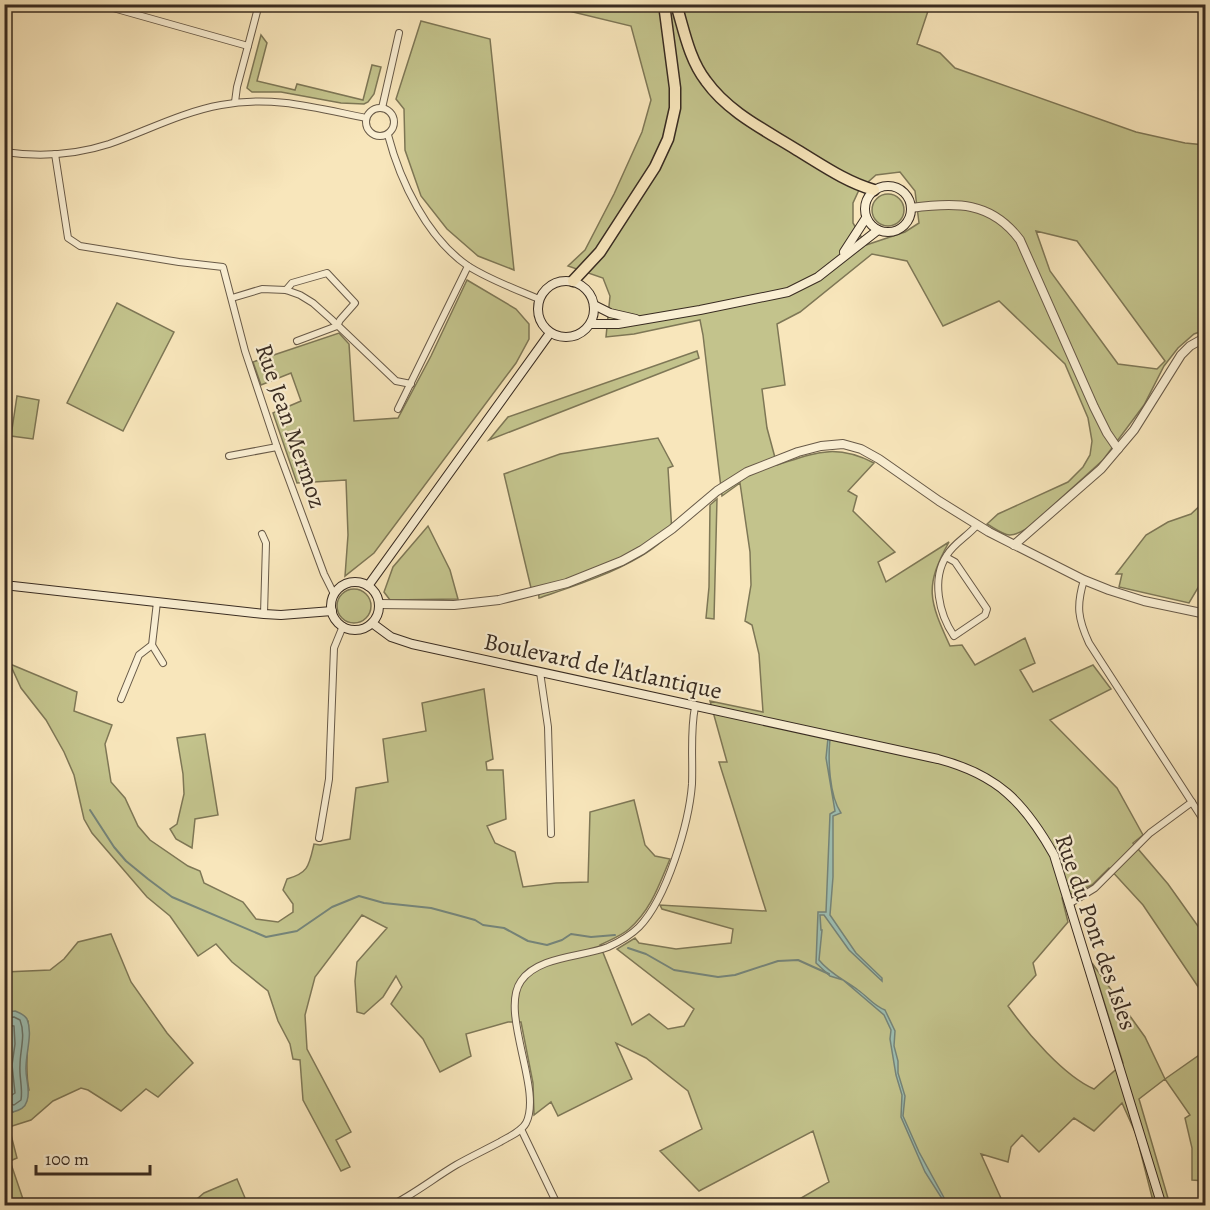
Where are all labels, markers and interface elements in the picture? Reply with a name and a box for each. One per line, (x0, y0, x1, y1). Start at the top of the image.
street label: Rue Jean Mermoz (248, 340, 334, 512)
street label: Boulevard de l'Atlantique (481, 625, 725, 707)
street label: Rue du Pont des Isles (1047, 830, 1145, 1034)
scale bar (36, 1138, 150, 1176)
text: 100 m (45, 1147, 89, 1171)

